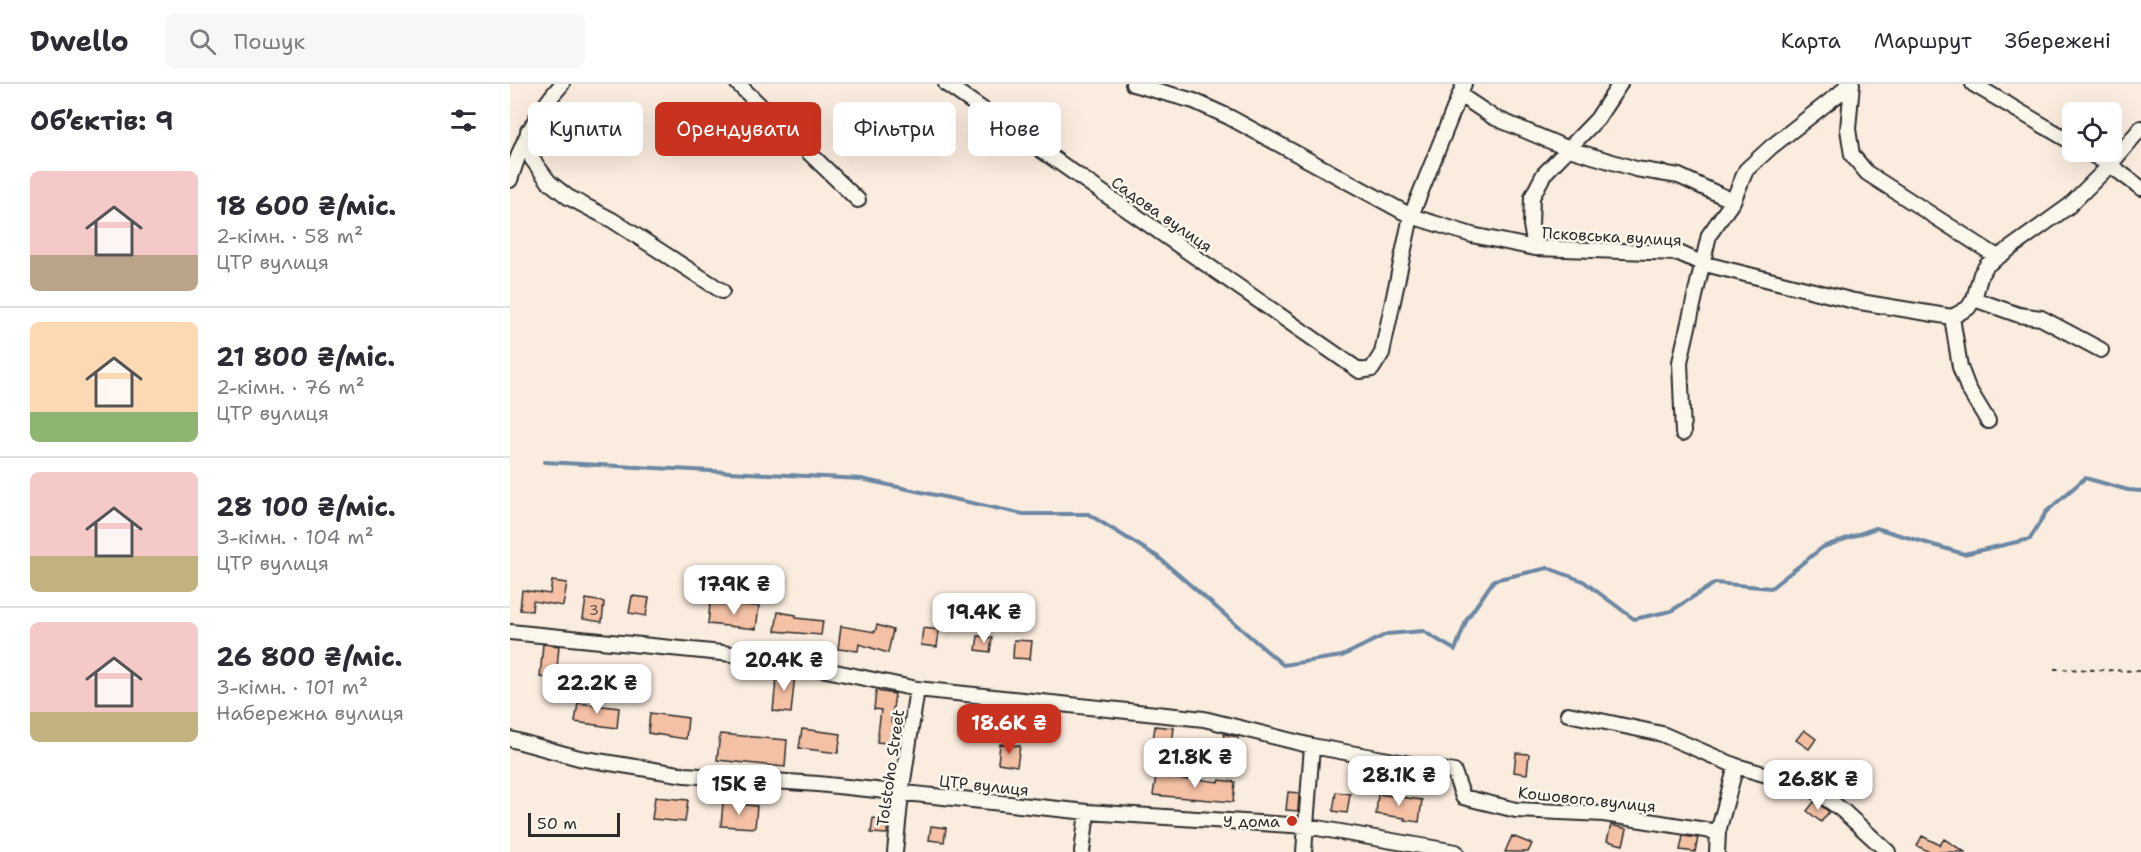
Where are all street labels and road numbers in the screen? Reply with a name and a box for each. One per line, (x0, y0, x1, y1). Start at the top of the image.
street label: Садова вулиця (1107, 172, 1216, 257)
street label: Псковська вулиця (1542, 222, 1682, 251)
street label: Tolstoho Street (872, 708, 909, 828)
street label: ЦТР вулиця (938, 770, 1030, 801)
street label: Кошового вулиця (1517, 782, 1657, 817)

